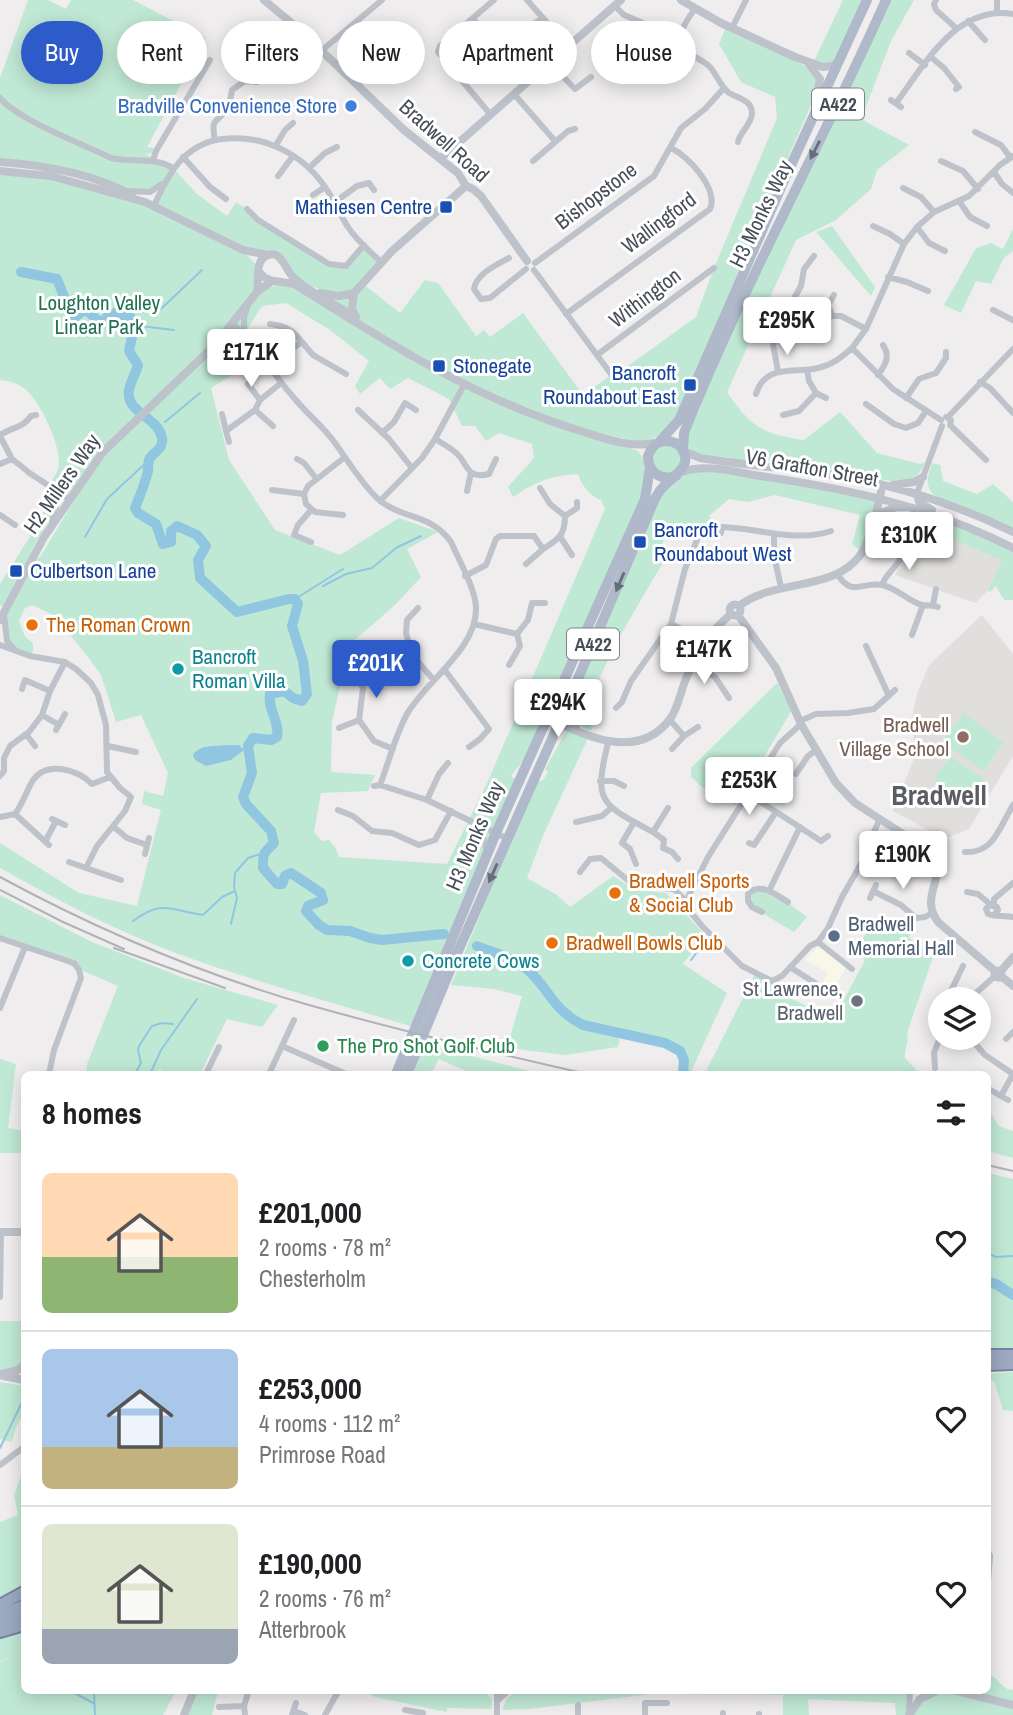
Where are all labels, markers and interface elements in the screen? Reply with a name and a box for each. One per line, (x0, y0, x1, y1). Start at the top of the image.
chip: Buy (21, 21, 103, 84)
chip: Rent (117, 21, 207, 84)
chip: Filters (221, 21, 323, 84)
chip: New (337, 21, 425, 84)
chip: Apartment (439, 21, 577, 84)
chip: House (591, 21, 696, 84)
road number: A422 (812, 88, 864, 120)
place label: Bradville Convenience Store (118, 91, 337, 120)
street label: Bradwell Road (393, 92, 496, 189)
marker: Bradville Convenience Store (343, 98, 359, 114)
one-way arrow (809, 140, 820, 160)
street label: Bishopstone (549, 155, 643, 236)
street label: H3 Monks Way (722, 155, 799, 272)
street label: Wallingford (615, 185, 702, 260)
place label: Mathiesen Centre (295, 192, 432, 221)
marker: Mathiesen Centre (438, 199, 454, 215)
street label: Withington (603, 261, 687, 334)
park label: Loughton Valley Linear Park (38, 288, 161, 341)
pin: £295K (738, 298, 836, 357)
text: £295K (759, 304, 815, 335)
pin: £171K (202, 330, 300, 389)
text: £171K (223, 336, 279, 367)
place label: Stonegate (453, 351, 532, 380)
marker: Stonegate (431, 358, 447, 374)
place label: Bancroft Roundabout East (543, 358, 676, 411)
marker: Bancroft Roundabout East (682, 377, 698, 393)
street label: H2 Millers Way (16, 428, 107, 540)
street label: V6 Grafton Street (744, 442, 881, 493)
pin: £310K (860, 512, 958, 572)
place label: Bancroft Roundabout West (654, 515, 792, 568)
text: £310K (881, 519, 937, 550)
marker: Bancroft Roundabout West (632, 534, 648, 550)
place label: Culbertson Lane (30, 556, 156, 585)
marker: Culbertson Lane (8, 563, 24, 579)
one-way arrow (614, 571, 625, 592)
place label: The Roman Crown (46, 610, 191, 639)
marker: The Roman Crown (24, 617, 40, 633)
pin: £147K (655, 626, 753, 686)
road number: A422 (567, 628, 619, 660)
text: £147K (676, 633, 732, 664)
pin: £201K (327, 640, 425, 700)
place label: Bancroft Roman Villa (192, 642, 286, 695)
text: £201K (348, 647, 404, 678)
marker: Bancroft Roman Villa (170, 661, 186, 677)
pin: £294K (509, 680, 607, 739)
text: £294K (530, 686, 586, 717)
place label: Bradwell Village School (839, 710, 949, 763)
marker: Bradwell Village School (955, 729, 971, 745)
pin: £253K (700, 758, 798, 817)
text: £253K (721, 764, 777, 795)
street label: H3 Monks Way (439, 776, 511, 895)
district label: Bradwell (891, 776, 987, 814)
pin: £190K (854, 832, 952, 891)
text: £190K (875, 838, 931, 869)
one-way arrow (487, 863, 499, 883)
place label: Bradwell Sports & Social Club (629, 866, 750, 919)
marker: Bradwell Sports & Social Club (607, 885, 623, 901)
place label: Bradwell Memorial Hall (848, 909, 954, 962)
place label: Bradwell Bowls Club (566, 928, 723, 957)
marker: Bradwell Memorial Hall (826, 928, 842, 944)
marker: Bradwell Bowls Club (544, 935, 560, 951)
place label: Concrete Cows (422, 946, 540, 975)
marker: Concrete Cows (400, 953, 416, 969)
place label: St Lawrence, Bradwell (742, 974, 843, 1027)
map controls (928, 987, 991, 1050)
button: layers (928, 987, 991, 1050)
marker: St Lawrence, Bradwell (849, 993, 865, 1009)
place label: The Pro Shot Golf Club (337, 1031, 515, 1060)
marker: The Pro Shot Golf Club (315, 1038, 331, 1054)
text: 8 homes (42, 1093, 142, 1133)
icon: filters (932, 1094, 970, 1132)
text: £201,000 (259, 1192, 362, 1232)
icon: home (98, 1201, 182, 1285)
icon: heart (932, 1224, 970, 1262)
text: 2 rooms · 78 m² (259, 1232, 391, 1263)
text: Chesterholm (259, 1263, 366, 1294)
text: £253,000 (259, 1368, 362, 1408)
icon: home (98, 1377, 182, 1461)
icon: heart (932, 1400, 970, 1438)
text: 4 rooms · 112 m² (259, 1408, 400, 1439)
text: Primrose Road (259, 1439, 386, 1470)
text: £190,000 (259, 1543, 362, 1583)
icon: home (98, 1552, 182, 1636)
icon: heart (932, 1575, 970, 1613)
text: 2 rooms · 76 m² (259, 1583, 391, 1614)
text: Atterbrook (259, 1614, 346, 1645)

